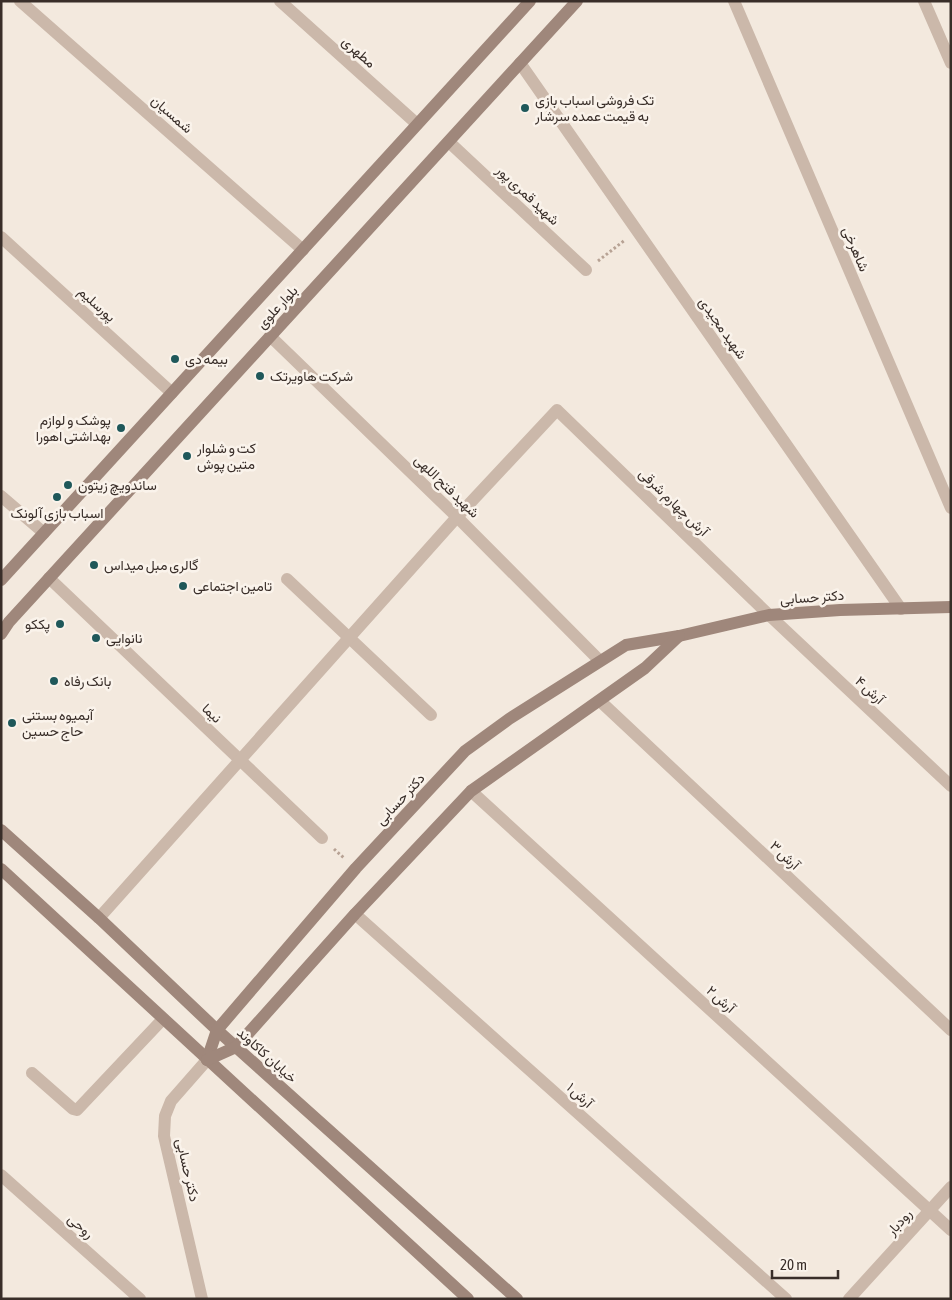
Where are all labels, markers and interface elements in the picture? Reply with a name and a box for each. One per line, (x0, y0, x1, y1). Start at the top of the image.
street label: مطهری (338, 33, 379, 72)
street label: شمسیان (148, 92, 196, 137)
place label: تک فروشی اسباب بازی به قیمت عمده سرشار (534, 92, 654, 125)
marker: تک فروشی اسباب بازی به قیمت عمده سرشار (519, 102, 531, 114)
street label: شهید قمری پور (491, 161, 563, 230)
street label: شاهرخی (838, 224, 873, 274)
street label: بلوار علوی (253, 282, 302, 332)
street label: پورسلیم (74, 283, 119, 326)
street label: شهید مجیدی (695, 294, 750, 363)
place label: بیمه دی (185, 351, 228, 368)
marker: بیمه دی (169, 353, 181, 365)
place label: شرکت هاویرتک (270, 368, 353, 385)
marker: شرکت هاویرتک (254, 370, 266, 382)
place label: پوشک و لوازم بهداشتی اهورا (36, 412, 111, 445)
marker: پوشک و لوازم بهداشتی اهورا (115, 422, 127, 434)
place label: کت و شلوار متین پوش (196, 440, 256, 474)
marker: کت و شلوار متین پوش (181, 450, 193, 462)
street label: شهید فتح اللهی (409, 451, 483, 523)
street label: آرش چهارم شرقی (635, 465, 713, 542)
place label: ساندویچ زیتون (78, 477, 157, 496)
marker: ساندویچ زیتون (62, 479, 74, 491)
marker: اسباب بازی آلونک (51, 491, 63, 503)
place label: اسباب بازی آلونک (11, 505, 103, 522)
place label: گالری مبل میداس (104, 557, 199, 574)
marker: گالری مبل میداس (88, 559, 100, 571)
place label: تامین اجتماعی (193, 578, 272, 595)
marker: تامین اجتماعی (177, 580, 189, 592)
street label: دکتر حسابی (779, 587, 845, 608)
place label: پککو (25, 616, 50, 634)
marker: پککو (54, 618, 66, 630)
place label: نانوایی (106, 630, 142, 647)
marker: نانوایی (90, 632, 102, 644)
place label: بانک رفاه (64, 673, 111, 690)
street label: آرش ۴ (852, 673, 889, 709)
marker: بانک رفاه (48, 675, 60, 687)
street label: نیما (199, 700, 225, 726)
place label: آبمیوه بستنی حاج حسین (22, 707, 95, 742)
marker: آبمیوه بستنی حاج حسین (6, 717, 18, 729)
street label: دکتر حسابی (372, 770, 429, 829)
street label: آرش ۳ (766, 837, 804, 875)
street label: آرش ۲ (703, 982, 740, 1018)
street label: خیابان کاکاوند (233, 1024, 300, 1087)
street label: آرش ۱ (563, 1079, 598, 1113)
street label: دکتر حسابی (172, 1137, 203, 1204)
street label: رودبار (882, 1205, 916, 1240)
street label: روحی (64, 1210, 97, 1243)
scale bar (772, 1248, 838, 1280)
text: 20 m (780, 1256, 807, 1273)

